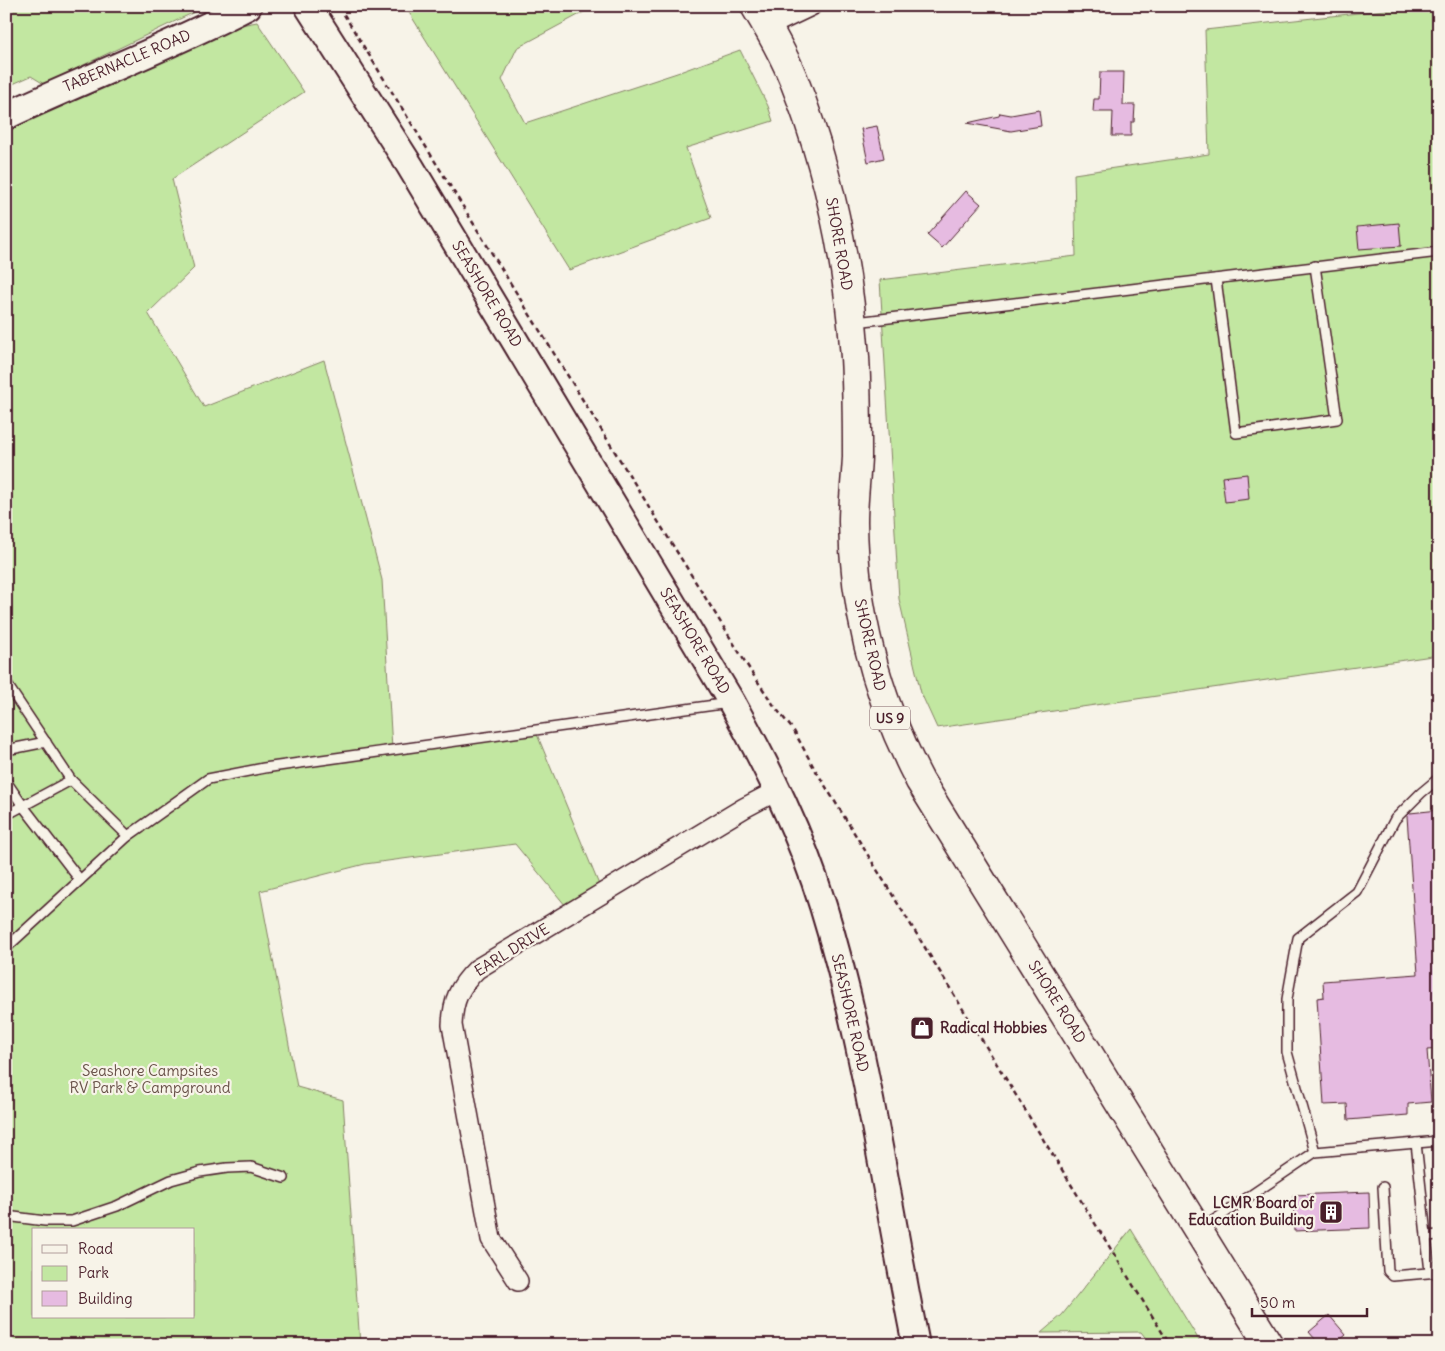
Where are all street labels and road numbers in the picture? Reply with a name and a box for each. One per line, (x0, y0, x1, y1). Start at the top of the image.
street label: TABERNACLE ROAD (60, 25, 193, 96)
street label: SHORE ROAD (822, 196, 857, 292)
street label: SEASHORE ROAD (448, 237, 527, 350)
street label: SEASHORE ROAD (656, 584, 735, 697)
street label: SHORE ROAD (851, 597, 890, 693)
road number: US 9 (870, 706, 910, 730)
street label: EARL DRIVE (471, 919, 553, 980)
street label: SEASHORE ROAD (828, 952, 873, 1074)
street label: SHORE ROAD (1024, 957, 1090, 1047)

